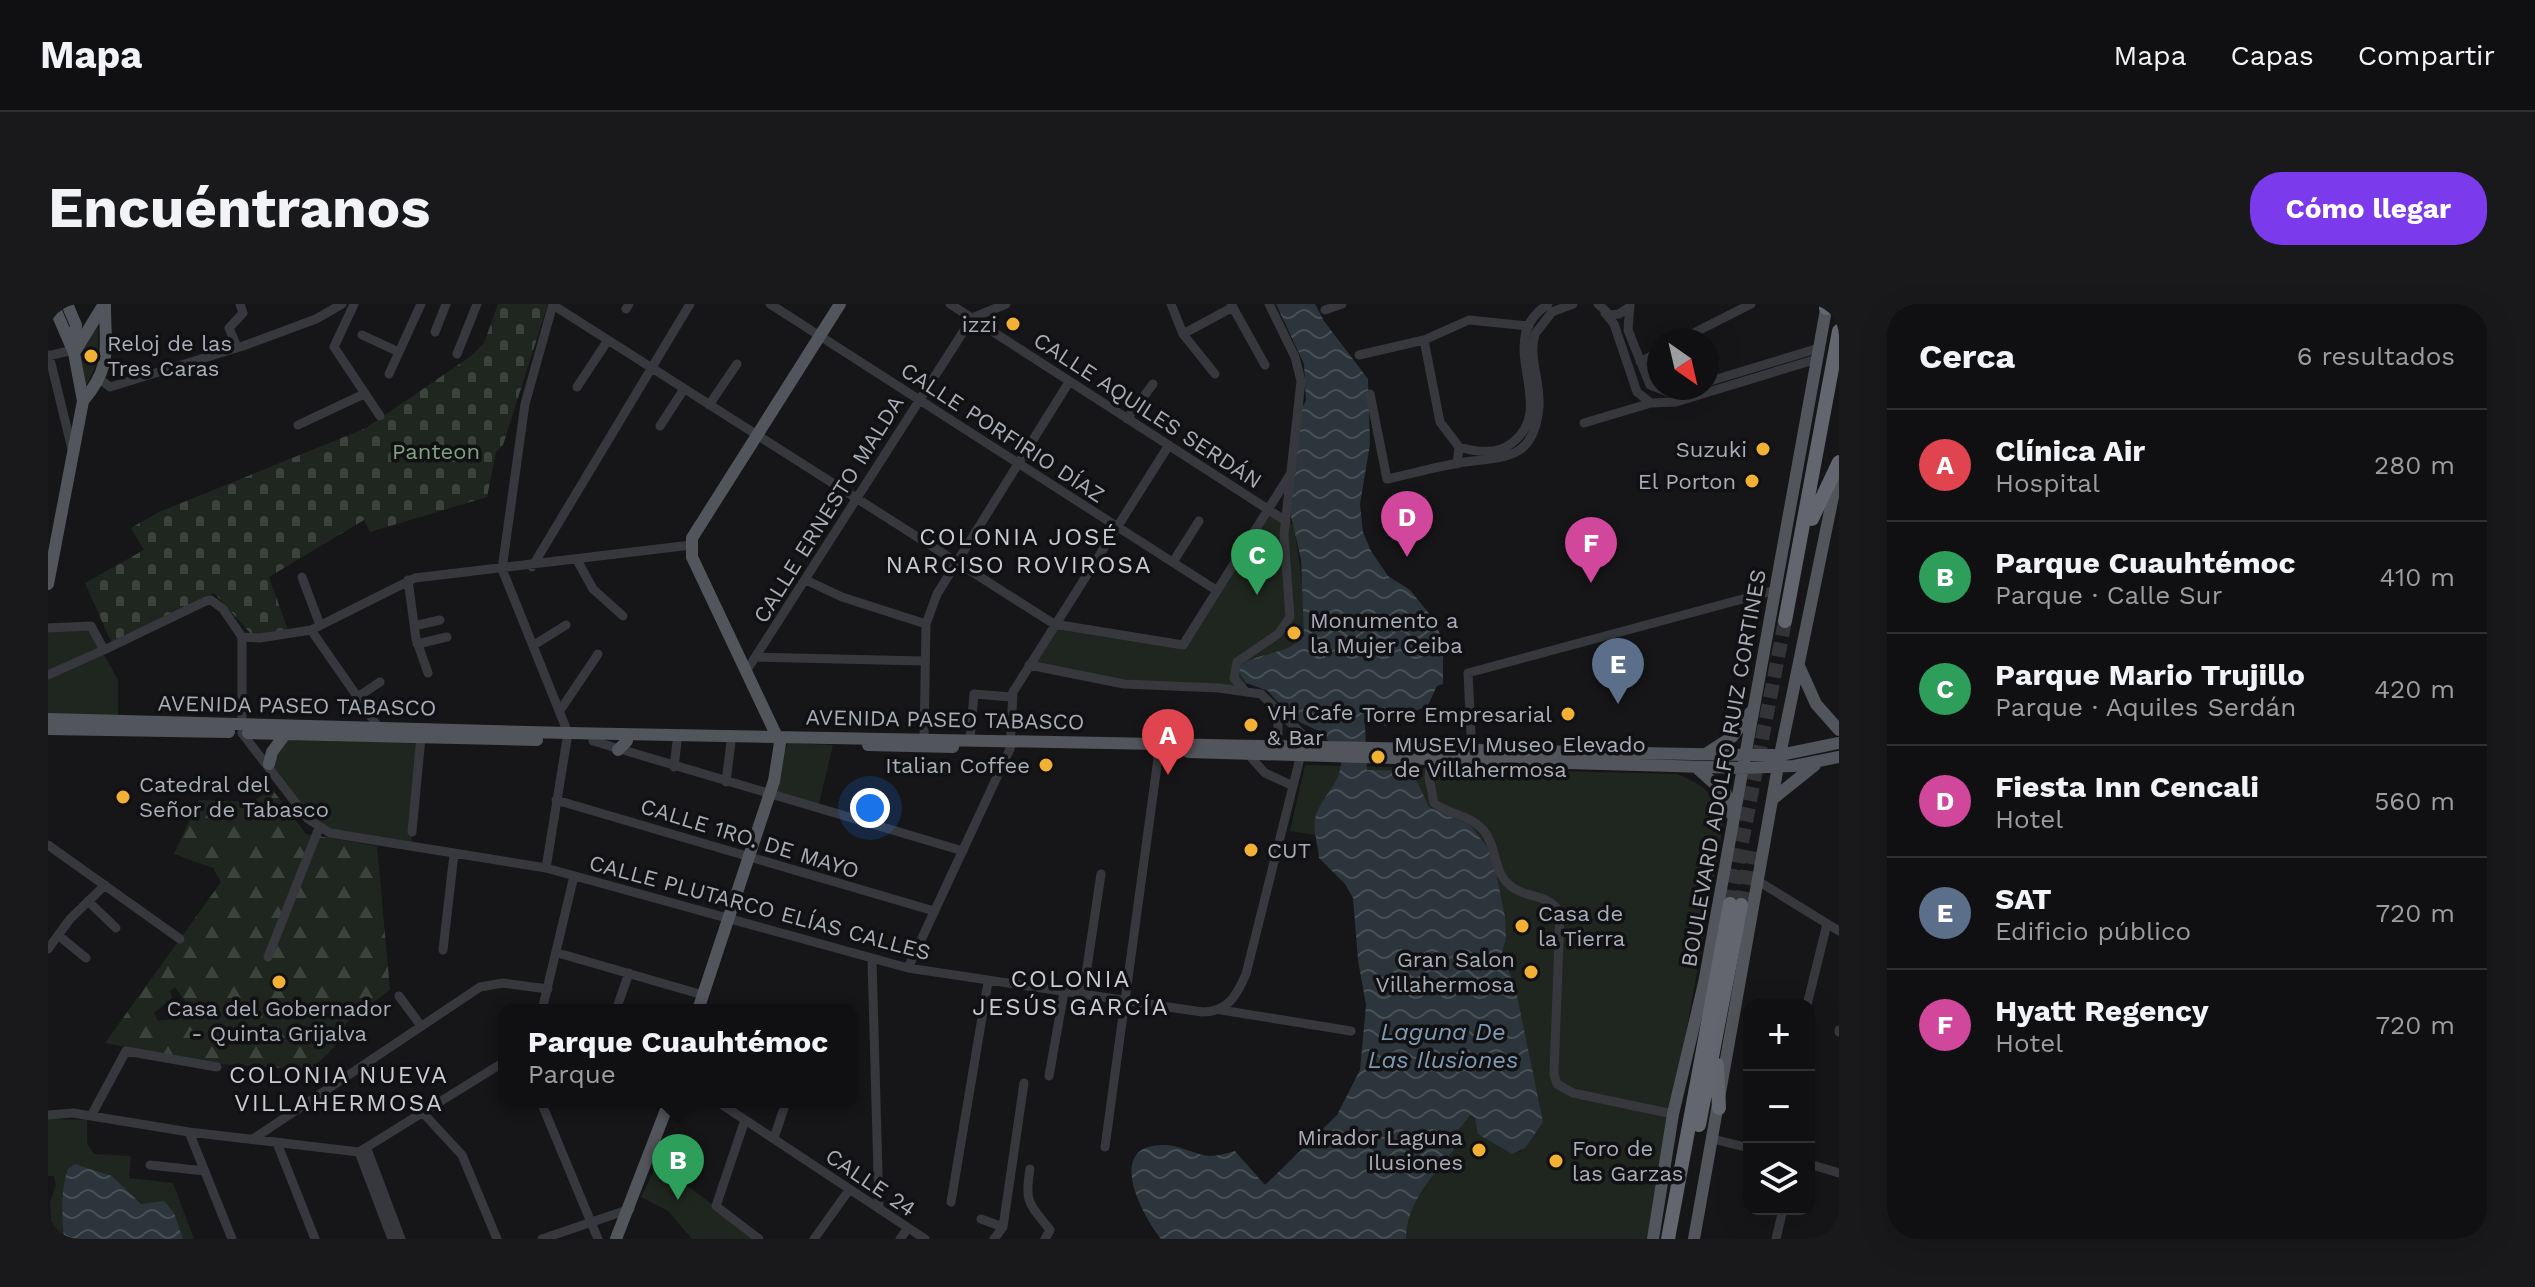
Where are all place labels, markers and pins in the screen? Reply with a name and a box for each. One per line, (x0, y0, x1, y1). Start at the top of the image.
place label: izzi (962, 312, 997, 337)
marker: izzi (1004, 315, 1022, 333)
place label: Reloj de las Tres Caras (107, 331, 232, 381)
marker: Reloj de las Tres Caras (82, 347, 100, 365)
place label: Suzuki (1676, 437, 1747, 462)
marker: Suzuki (1754, 440, 1772, 458)
place label: El Porton (1638, 469, 1736, 494)
marker: El Porton (1743, 472, 1761, 490)
pin: D (1381, 491, 1433, 557)
pin: F (1565, 517, 1617, 583)
pin: C (1231, 529, 1283, 595)
place label: Monumento a la Mujer Ceiba (1310, 608, 1463, 658)
marker: Monumento a la Mujer Ceiba (1285, 624, 1303, 642)
pin: E (1592, 638, 1644, 704)
place label: VH Cafe & Bar (1267, 700, 1353, 750)
place label: Torre Empresarial (1362, 702, 1552, 727)
marker: Torre Empresarial (1559, 705, 1577, 723)
pin: A (1142, 709, 1194, 775)
marker: VH Cafe & Bar (1242, 716, 1260, 734)
place label: MUSEVI Museo Elevado de Villahermosa (1394, 732, 1646, 782)
marker: MUSEVI Museo Elevado de Villahermosa (1369, 748, 1387, 766)
place label: Italian Coffee (885, 753, 1030, 778)
marker: Italian Coffee (1037, 756, 1055, 774)
place label: Catedral del Señor de Tabasco (139, 772, 329, 822)
marker: Catedral del Señor de Tabasco (114, 788, 132, 806)
place label: CUT (1267, 838, 1311, 863)
marker: CUT (1242, 841, 1260, 859)
place label: Casa de la Tierra (1538, 901, 1625, 951)
marker: Casa de la Tierra (1513, 917, 1531, 935)
place label: Gran Salon Villahermosa (1375, 947, 1515, 997)
marker: Gran Salon Villahermosa (1522, 963, 1540, 981)
marker: Casa del Gobernador - Quinta Grijalva (270, 973, 288, 991)
place label: Casa del Gobernador - Quinta Grijalva (166, 996, 392, 1046)
place label: Mirador Laguna Ilusiones (1297, 1125, 1463, 1175)
pin: B (652, 1134, 704, 1200)
place label: Foro de las Garzas (1572, 1136, 1683, 1186)
marker: Mirador Laguna Ilusiones (1470, 1141, 1488, 1159)
marker: Foro de las Garzas (1547, 1152, 1565, 1170)

